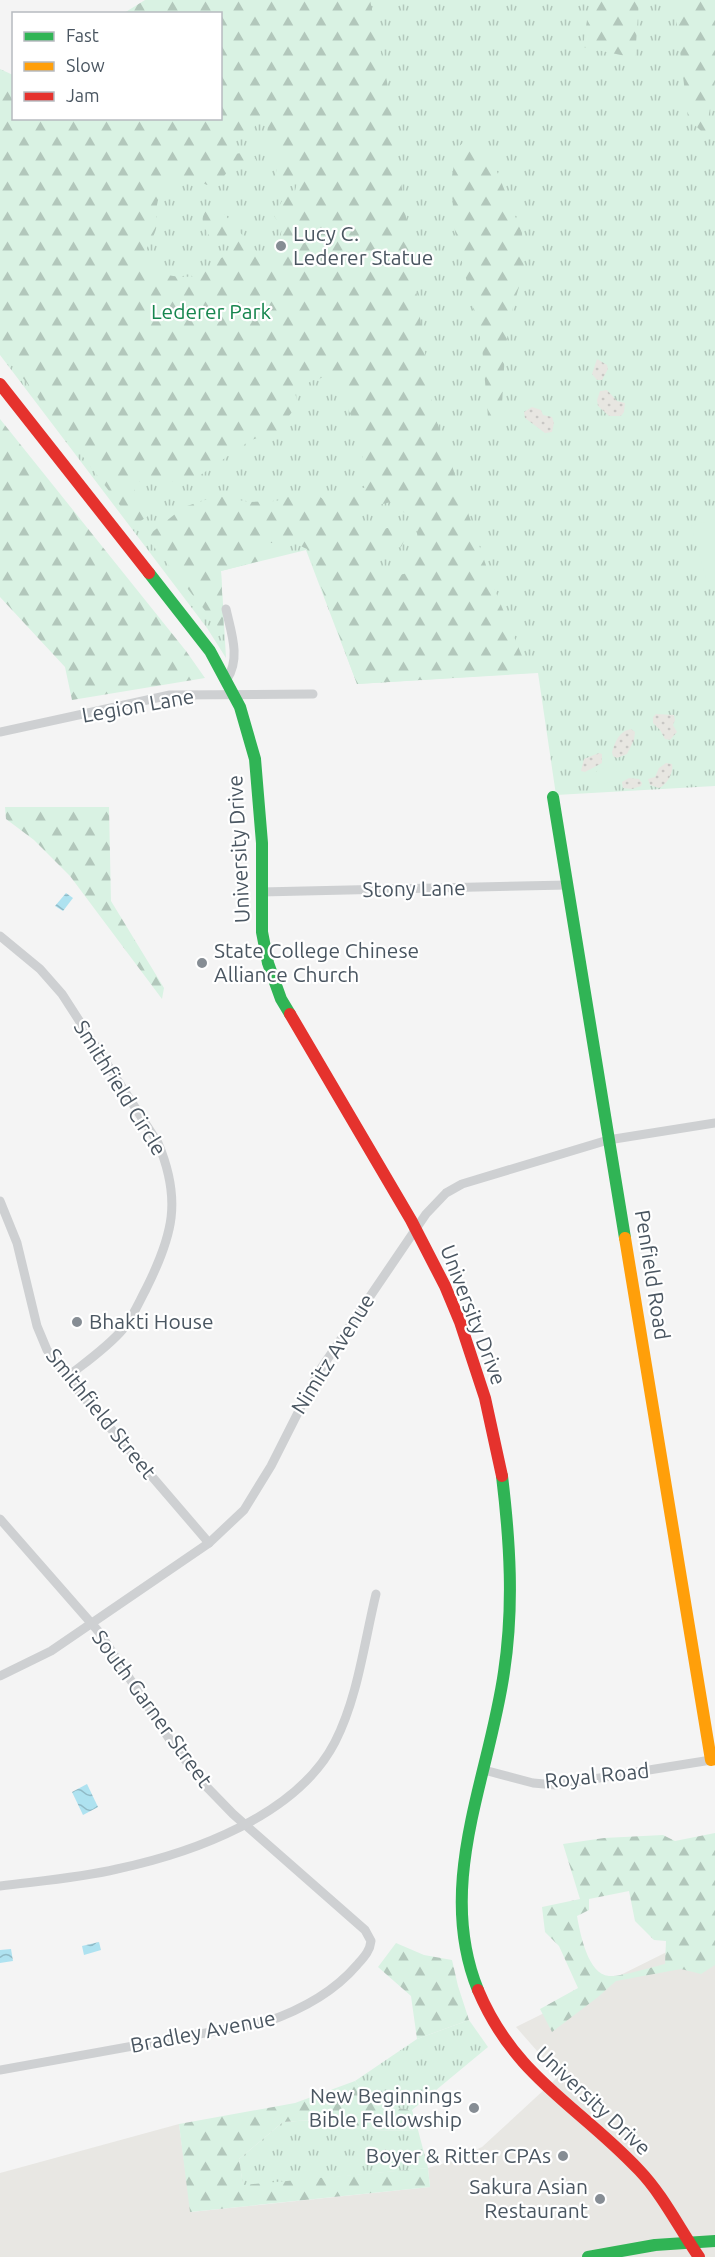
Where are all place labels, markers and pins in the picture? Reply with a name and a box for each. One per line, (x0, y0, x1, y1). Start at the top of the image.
place label: Lucy C. Lederer Statue (293, 221, 433, 269)
marker: Lucy C. Lederer Statue (274, 239, 288, 253)
place label: State College Chinese Alliance Church (214, 938, 419, 986)
marker: State College Chinese Alliance Church (195, 956, 209, 970)
place label: Bhakti House (89, 1309, 214, 1333)
marker: Bhakti House (70, 1315, 84, 1329)
place label: New Beginnings Bible Fellowship (309, 2083, 462, 2131)
marker: New Beginnings Bible Fellowship (467, 2101, 481, 2115)
place label: Boyer & Ritter CPAs (366, 2143, 551, 2167)
marker: Boyer & Ritter CPAs (556, 2149, 570, 2163)
place label: Sakura Asian Restaurant (469, 2174, 588, 2222)
marker: Sakura Asian Restaurant (593, 2192, 607, 2206)

